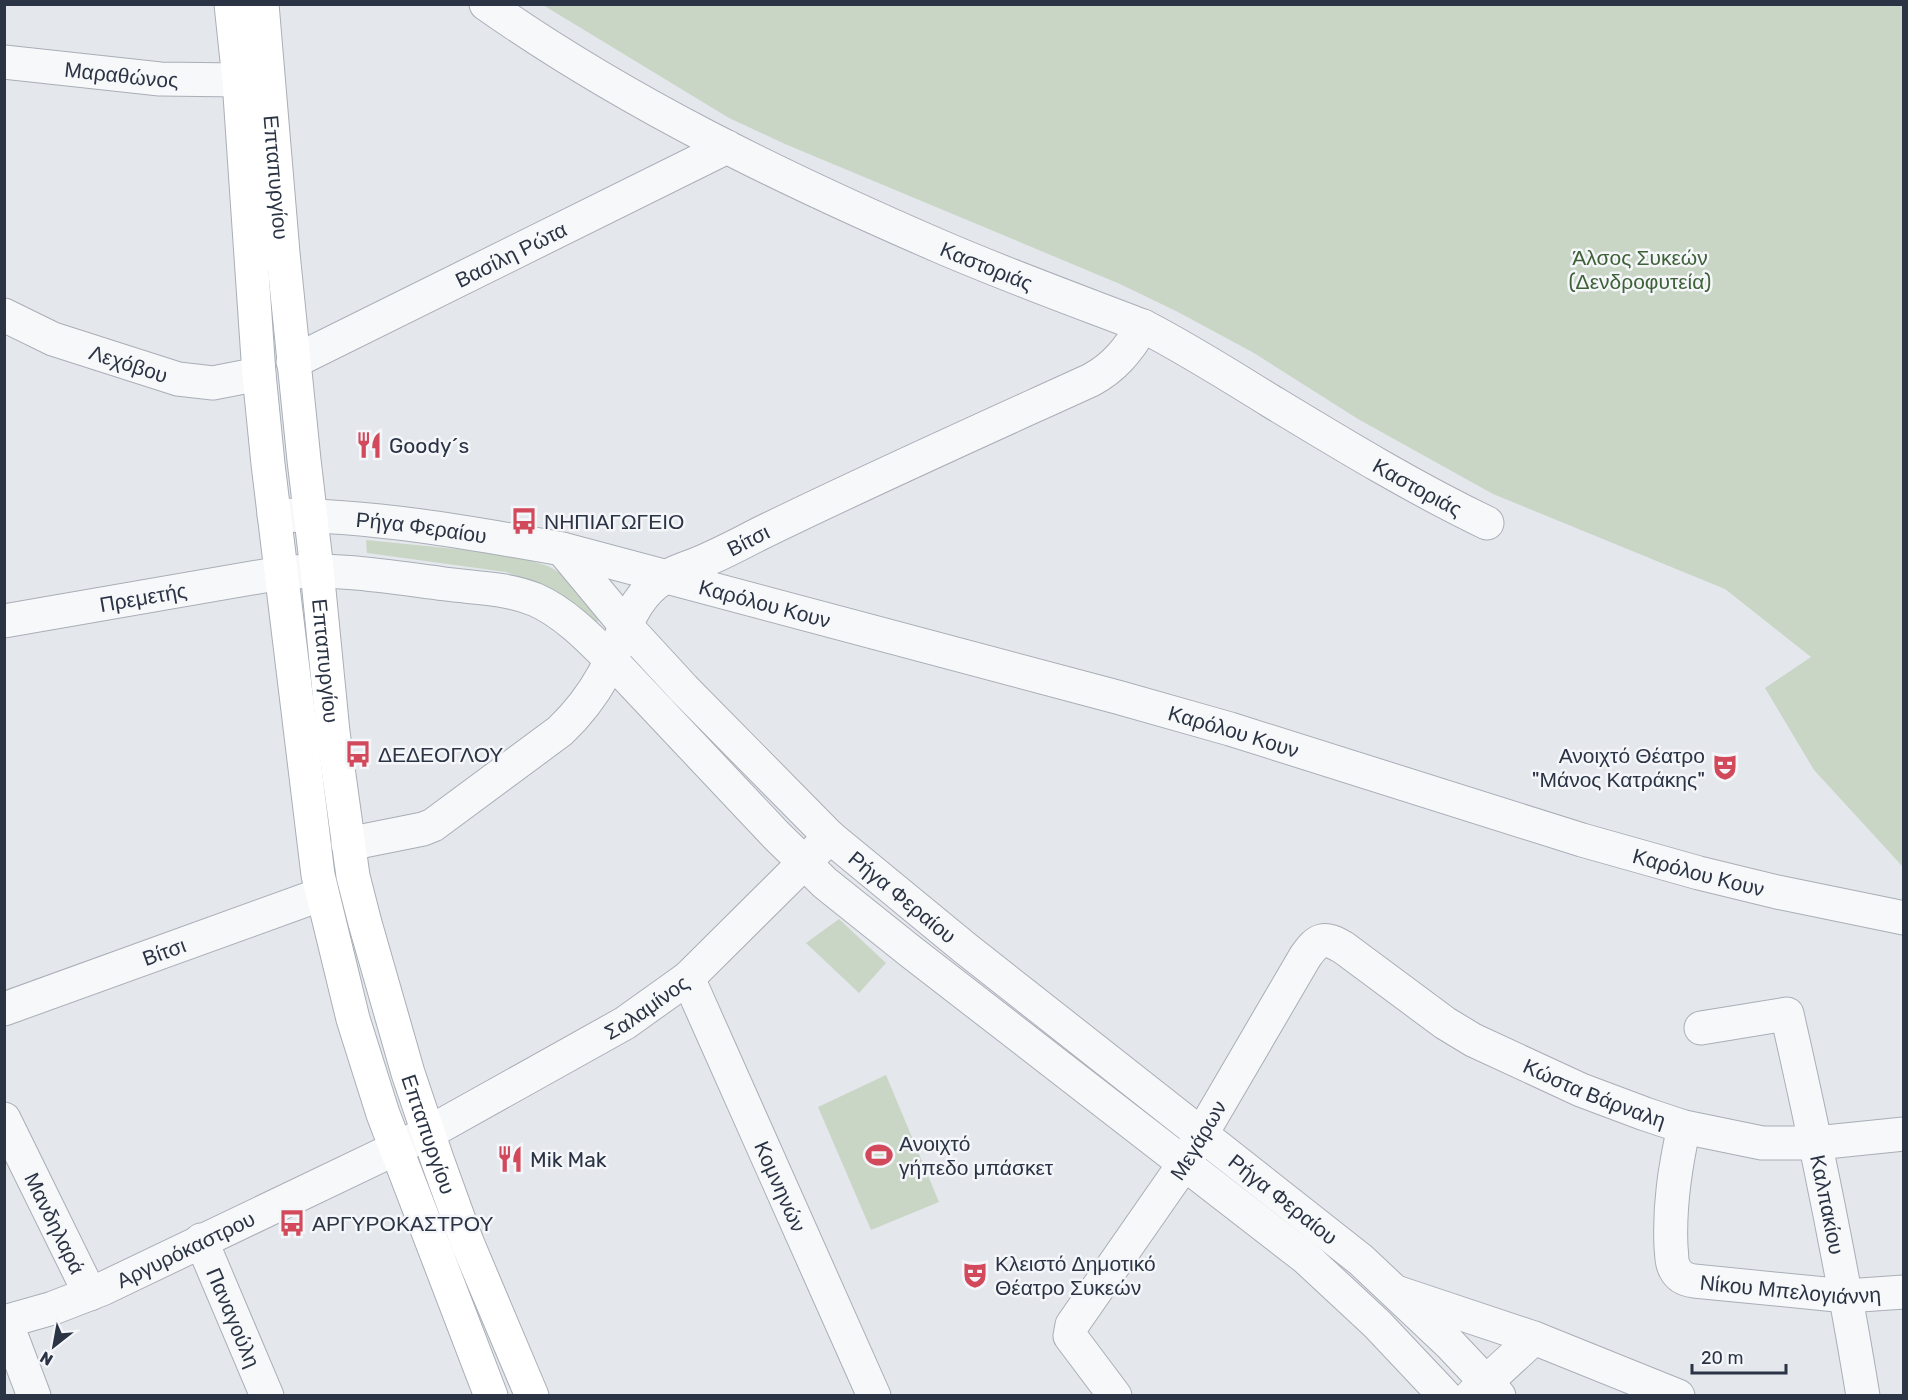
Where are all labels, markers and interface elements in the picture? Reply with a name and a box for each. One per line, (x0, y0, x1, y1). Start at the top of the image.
street label: Μαραθώνος (63, 56, 178, 92)
street label: Επταπυργίου (259, 114, 294, 241)
street label: Βασίλη Ρώτα (451, 216, 571, 292)
street label: Καστοριάς (937, 236, 1036, 295)
park label: Άλσος Συκεών (Δενδροφυτεία) (1568, 245, 1712, 294)
street label: Λεχόβου (86, 339, 171, 387)
restaurant icon: Goody´s (354, 430, 384, 460)
place label: Goody´s (389, 433, 469, 458)
street label: Καστοριάς (1369, 452, 1466, 521)
street label: Ρήγα Φεραίου (355, 506, 489, 548)
bus stop icon: ΝΗΠΙΑΓΩΓΕΙΟ (509, 506, 539, 536)
place label: ΝΗΠΙΑΓΩΓΕΙΟ (544, 509, 684, 534)
street label: Βίτσι (723, 518, 773, 561)
street label: Καρόλου Κουν (696, 574, 833, 633)
street label: Πρεμετής (97, 577, 188, 617)
street label: Επταπυργίου (307, 597, 345, 724)
street label: Καρόλου Κουν (1166, 700, 1302, 762)
bus stop icon: ΔΕΔΕΟΓΛΟΥ (343, 739, 373, 769)
place label: ΔΕΔΕΟΓΛΟΥ (378, 742, 503, 767)
place label: Ανοιχτό Θέατρο "Μάνος Κατράκης" (1532, 743, 1705, 792)
theatre icon: Ανοιχτό Θέατρο "Μάνος Κατράκης" (1710, 752, 1740, 782)
street label: Καρόλου Κουν (1630, 843, 1767, 901)
street label: Ρήγα Φεραίου (844, 845, 961, 948)
street label: Βίτσι (139, 932, 189, 970)
street label: Σαλαμίνος (600, 969, 693, 1045)
street label: Κώστα Βάρναλη (1520, 1053, 1669, 1133)
street label: Επταπυργίου (397, 1071, 461, 1197)
street label: Μεγάρων (1164, 1096, 1231, 1185)
place label: Ανοιχτό γήπεδο μπάσκετ (899, 1131, 1054, 1180)
street label: Κομνηνών (750, 1137, 812, 1236)
sports icon: Ανοιχτό γήπεδο μπάσκετ (864, 1140, 894, 1170)
restaurant icon: Mik Mak (495, 1144, 525, 1174)
place label: Mik Mak (530, 1147, 607, 1172)
street label: Ρήγα Φεραίου (1224, 1148, 1343, 1249)
street label: Καλπακίου (1806, 1152, 1850, 1256)
street label: Μανδηλαρά (20, 1168, 91, 1278)
street label: Αργυρόκαστρου (112, 1205, 259, 1293)
bus stop icon: ΑΡΓΥΡΟΚΑΣΤΡΟΥ (277, 1208, 307, 1238)
place label: ΑΡΓΥΡΟΚΑΣΤΡΟΥ (312, 1211, 493, 1236)
place label: Κλειστό Δημοτικό Θέατρο Συκεών (995, 1251, 1156, 1300)
theatre icon: Κλειστό Δημοτικό Θέατρο Συκεών (960, 1260, 990, 1290)
street label: Παναγούλη (202, 1264, 266, 1371)
street label: Νίκου Μπελογιάννη (1699, 1269, 1882, 1309)
north arrow (24, 1316, 84, 1376)
scale bar (1692, 1337, 1786, 1375)
text: N (37, 1347, 56, 1370)
text: 20 m (1701, 1347, 1743, 1369)

